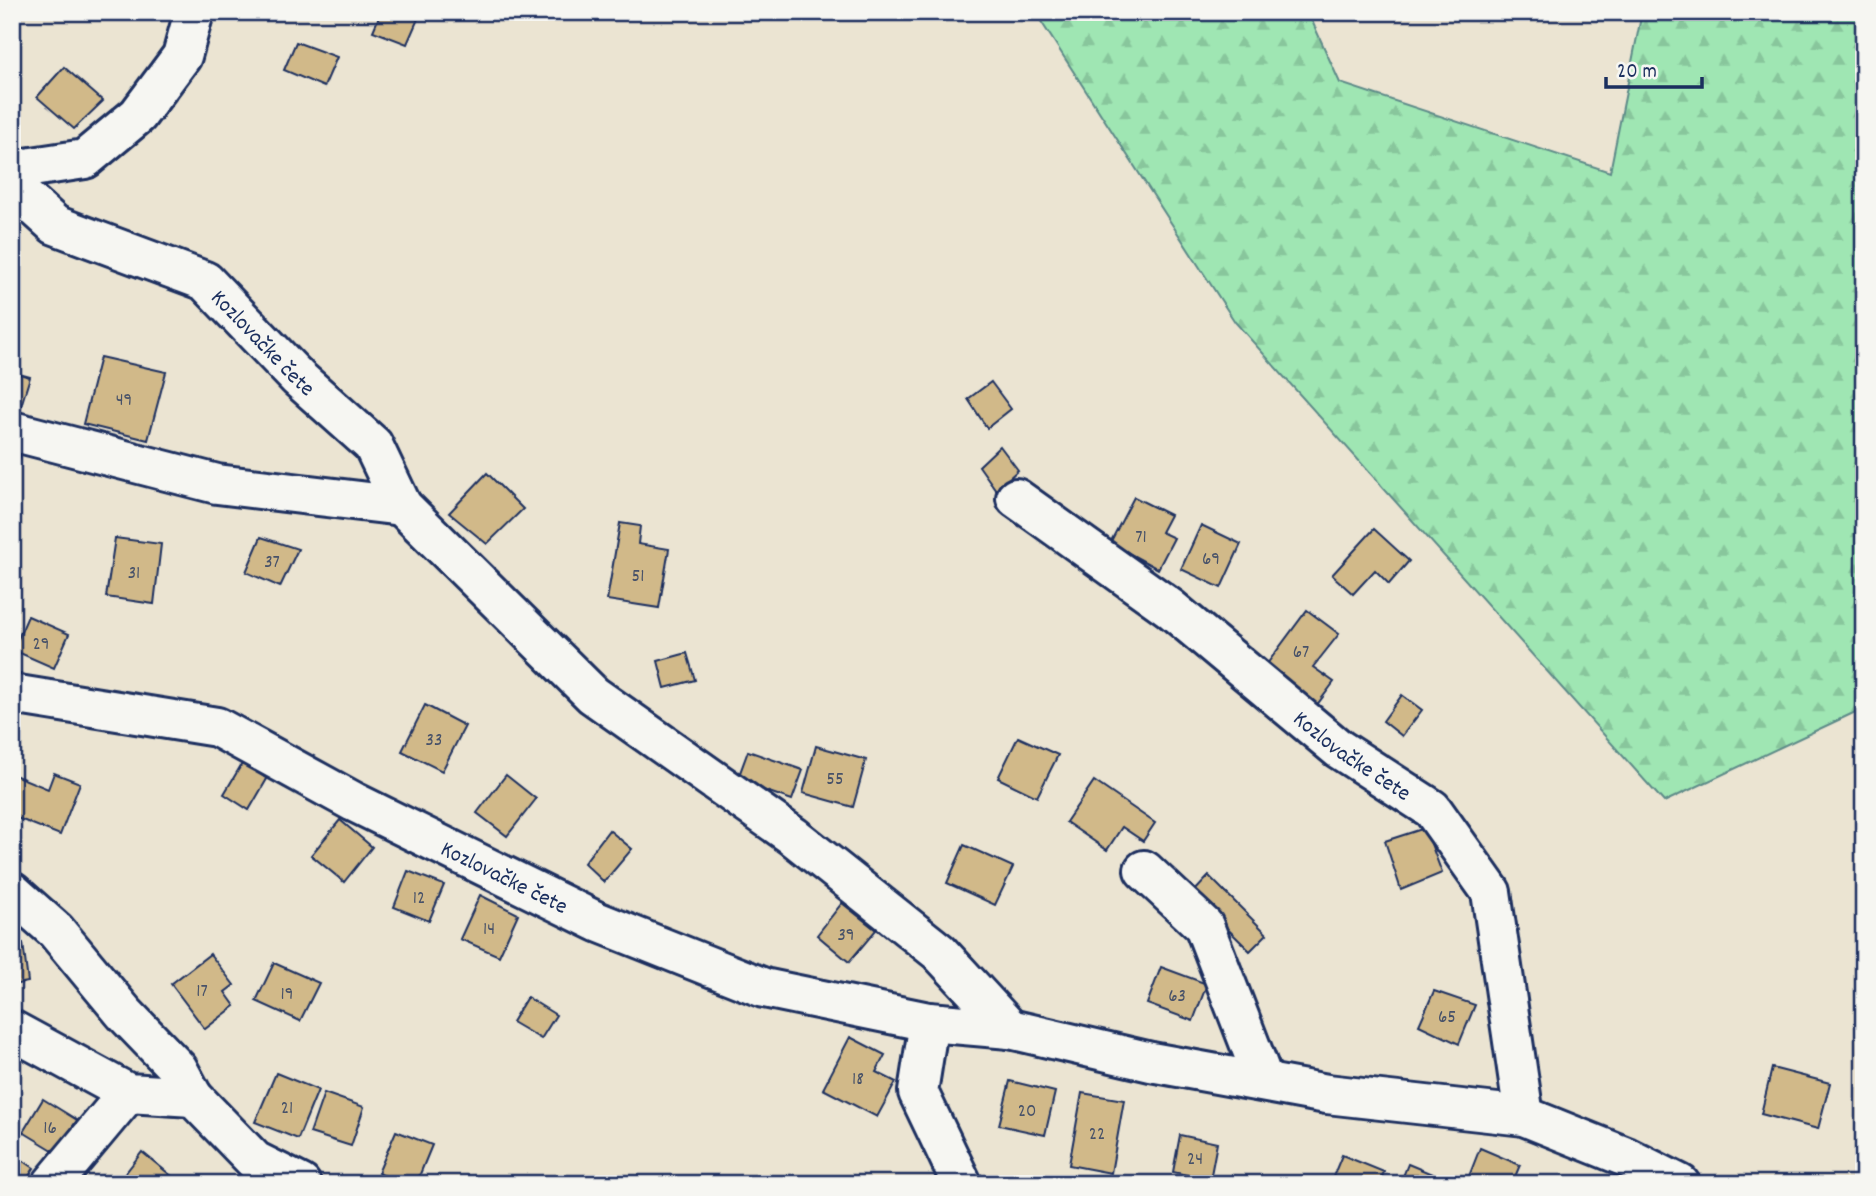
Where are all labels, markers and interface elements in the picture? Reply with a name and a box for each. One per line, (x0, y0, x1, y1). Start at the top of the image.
scale bar (1606, 46, 1703, 90)
text: 20 m (1617, 58, 1657, 88)
street label: Kozlovačke čete (202, 283, 321, 406)
house number: 49 (116, 388, 132, 415)
house number: 71 (1135, 525, 1147, 552)
house number: 69 (1202, 547, 1220, 574)
house number: 37 (264, 550, 280, 577)
house number: 31 (128, 561, 140, 588)
house number: 51 (632, 564, 644, 591)
house number: 29 (32, 632, 50, 659)
house number: 67 (1293, 640, 1309, 667)
street label: Kozlovačke čete (1285, 704, 1416, 811)
house number: 33 (426, 728, 442, 755)
house number: 55 (826, 767, 844, 794)
street label: Kozlovačke čete (434, 834, 573, 925)
house number: 12 (413, 886, 425, 913)
house number: 14 (483, 917, 495, 944)
house number: 39 (837, 923, 855, 950)
house number: 17 (196, 979, 208, 1006)
house number: 19 (281, 982, 293, 1009)
house number: 63 (1168, 984, 1186, 1011)
house number: 65 (1438, 1005, 1456, 1032)
house number: 18 (852, 1067, 864, 1094)
house number: 21 (281, 1096, 293, 1123)
house number: 20 (1018, 1099, 1036, 1126)
house number: 16 (43, 1116, 57, 1143)
house number: 22 (1089, 1122, 1105, 1149)
house number: 24 (1187, 1147, 1203, 1174)

